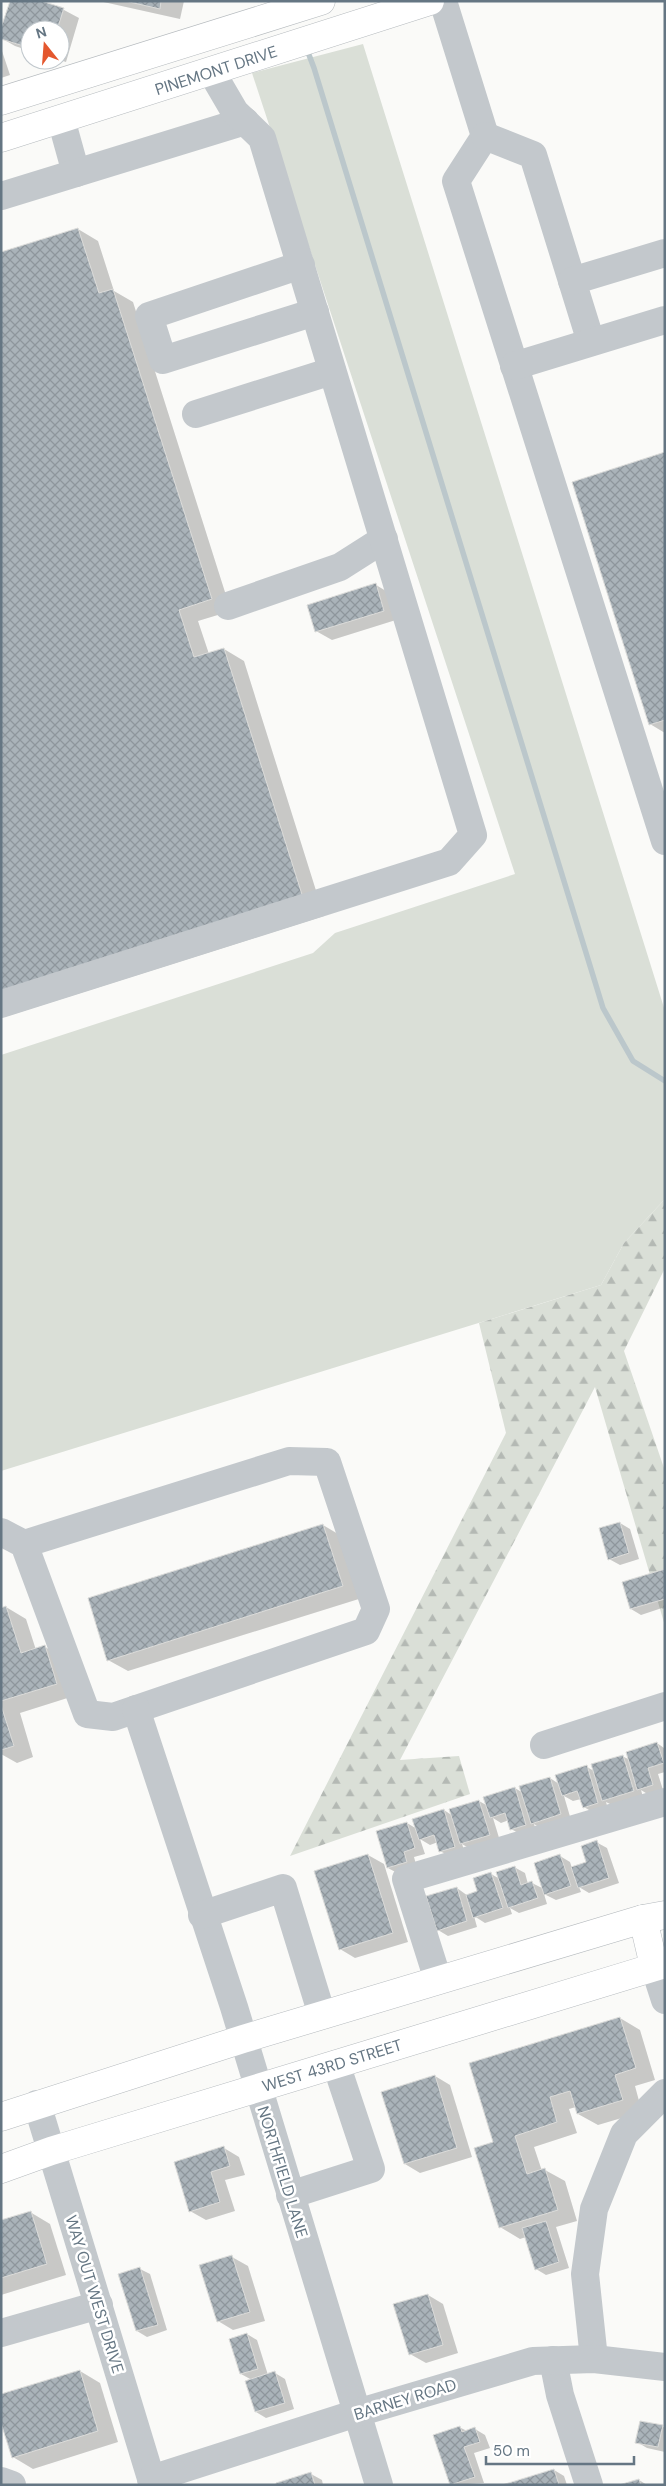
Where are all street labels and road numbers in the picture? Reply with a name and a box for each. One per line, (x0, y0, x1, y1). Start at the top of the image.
street label: PINEMONT DRIVE (152, 41, 280, 100)
street label: WEST 43RD STREET (260, 2034, 405, 2097)
street label: NORTHFIELD LANE (252, 2104, 313, 2241)
street label: WAY OUT WEST DRIVE (60, 2213, 129, 2376)
street label: BARNEY ROAD (351, 2374, 459, 2425)

